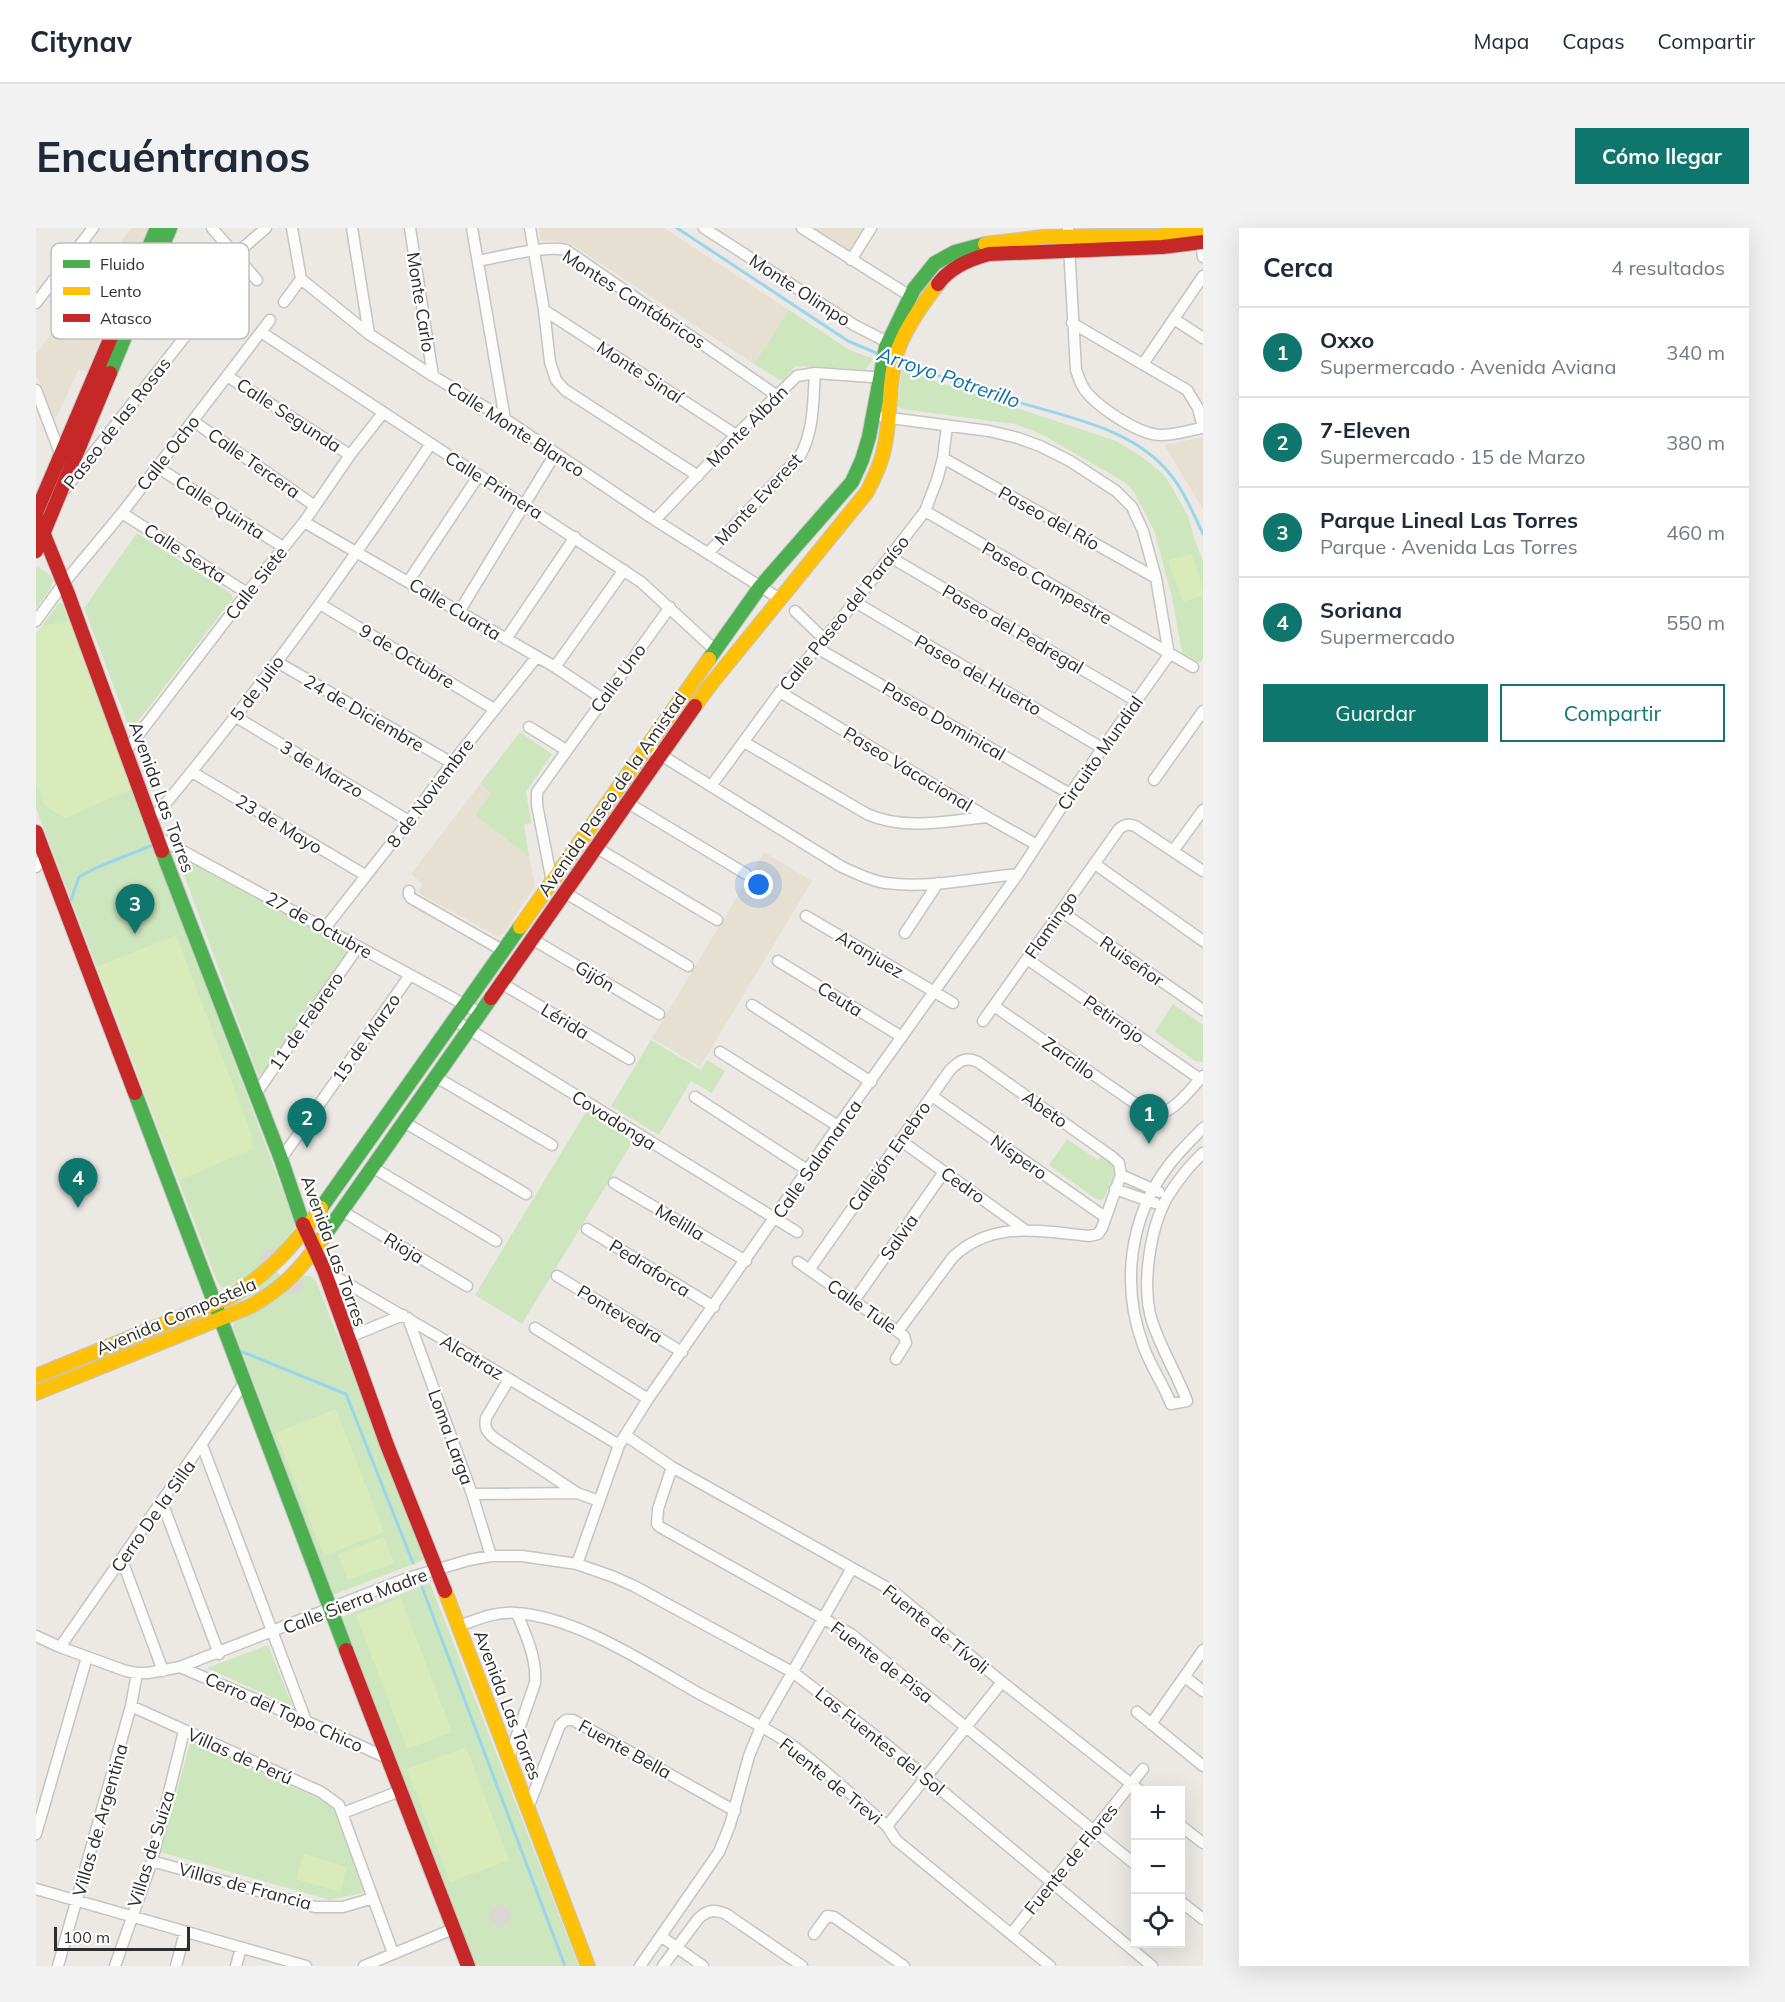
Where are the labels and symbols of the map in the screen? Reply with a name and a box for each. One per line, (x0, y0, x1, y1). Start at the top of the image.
legend (51, 243, 249, 339)
street label: Montes Cantábricos (558, 244, 710, 354)
street label: Monte Olimpo (745, 249, 855, 331)
street label: Monte Carlo (402, 250, 440, 354)
text: Fluido (100, 254, 145, 274)
text: Lento (100, 281, 141, 301)
text: Atasco (100, 308, 152, 328)
street label: Monte Sinaí (593, 336, 689, 409)
water label: Arroyo Potrerillo (873, 341, 1024, 413)
street label: Paseo de las Rosas (58, 352, 176, 494)
street label: Calle Segunda (232, 373, 346, 457)
street label: Calle Monte Blanco (443, 376, 589, 482)
street label: Monte Albán (701, 380, 793, 472)
street label: Calle Ocho (131, 411, 205, 495)
street label: Calle Tercera (203, 423, 305, 503)
street label: Calle Primera (441, 446, 547, 524)
street label: Monte Everest (709, 448, 807, 550)
street label: Calle Quinta (171, 470, 269, 544)
street label: Paseo del Río (994, 481, 1104, 555)
street label: Calle Sexta (140, 518, 230, 588)
street label: Calle Paseo del Paraíso (774, 530, 914, 696)
street label: Paseo Campestre (978, 536, 1116, 630)
street label: Calle Siete (220, 542, 292, 624)
street label: Calle Cuarta (405, 573, 505, 645)
street label: Paseo del Pedregal (938, 579, 1088, 679)
street label: 9 de Octubre (355, 619, 459, 693)
street label: Paseo del Huerto (910, 629, 1046, 721)
street label: Calle Uno (585, 639, 651, 717)
street label: 5 de Julio (225, 651, 289, 725)
street label: 24 de Diciembre (300, 669, 428, 757)
street label: Paseo Dominical (878, 676, 1010, 766)
street label: Avenida Paseo de la Amistad (533, 687, 691, 901)
street label: Circuito Mundial (1052, 691, 1148, 815)
street label: Avenida Las Torres (124, 718, 200, 876)
street label: Paseo Vacacional (839, 721, 977, 817)
street label: 8 de Noviembre (381, 734, 479, 852)
street label: 3 de Marzo (276, 735, 368, 803)
street label: 23 de Mayo (231, 789, 327, 859)
your location (744, 870, 773, 899)
pin: 3 (116, 884, 154, 934)
street label: 27 de Octubre (262, 886, 376, 964)
street label: Flamingo (1020, 887, 1082, 963)
street label: Aranjuez (832, 925, 908, 983)
street label: Ruiseñor (1095, 931, 1169, 992)
street label: Gijón (571, 955, 619, 997)
street label: 11 de Febrero (264, 967, 348, 1075)
street label: Ceuta (813, 976, 867, 1022)
street label: 15 de Marzo (327, 989, 405, 1087)
street label: Petirrojo (1079, 990, 1149, 1048)
street label: Lérida (537, 998, 593, 1044)
street label: Zarcillo (1038, 1031, 1100, 1085)
street label: Covadonga (567, 1085, 661, 1155)
street label: Abeto (1018, 1085, 1072, 1133)
pin: 1 (1130, 1094, 1168, 1144)
street label: Calle Salamanca (767, 1095, 867, 1223)
street label: Callejón Enebro (842, 1096, 936, 1216)
pin: 2 (288, 1098, 326, 1148)
street label: Níspero (986, 1129, 1052, 1185)
pin: 4 (58, 1158, 98, 1208)
street label: Cedro (936, 1162, 990, 1208)
street label: Avenida Las Torres (296, 1172, 372, 1330)
street label: Melilla (651, 1198, 709, 1246)
street label: Salvia (875, 1210, 923, 1264)
street label: Rioja (380, 1227, 428, 1269)
street label: Pedraforca (605, 1234, 695, 1302)
street label: Avenida Compostela (92, 1272, 260, 1360)
street label: Calle Tule (823, 1274, 901, 1338)
street label: Pontevedra (573, 1280, 667, 1348)
street label: Alcatraz (436, 1329, 508, 1385)
street label: Loma Larga (423, 1386, 479, 1488)
street label: Cerro De la Silla (106, 1455, 200, 1577)
street label: Calle Sierra Madre (280, 1563, 430, 1639)
street label: Fuente de Tívoli (878, 1579, 994, 1679)
street label: Fuente de Pisa (826, 1616, 938, 1708)
street label: Avenida Las Torres (469, 1627, 547, 1783)
street label: Cerro del Topo Chico (201, 1667, 367, 1757)
street label: Las Fuentes del Sol (811, 1682, 949, 1800)
street label: Fuente Bella (574, 1714, 676, 1784)
street label: Villas de Perú (184, 1722, 296, 1790)
street label: Fuente de Trevi (775, 1732, 887, 1830)
street label: Villas de Argentina (67, 1741, 133, 1899)
street label: Villas de Suiza (122, 1788, 180, 1910)
street label: Fuente de Flores (1019, 1799, 1123, 1919)
street label: Villas de Francia (176, 1857, 314, 1915)
scale bar (54, 1924, 190, 1952)

